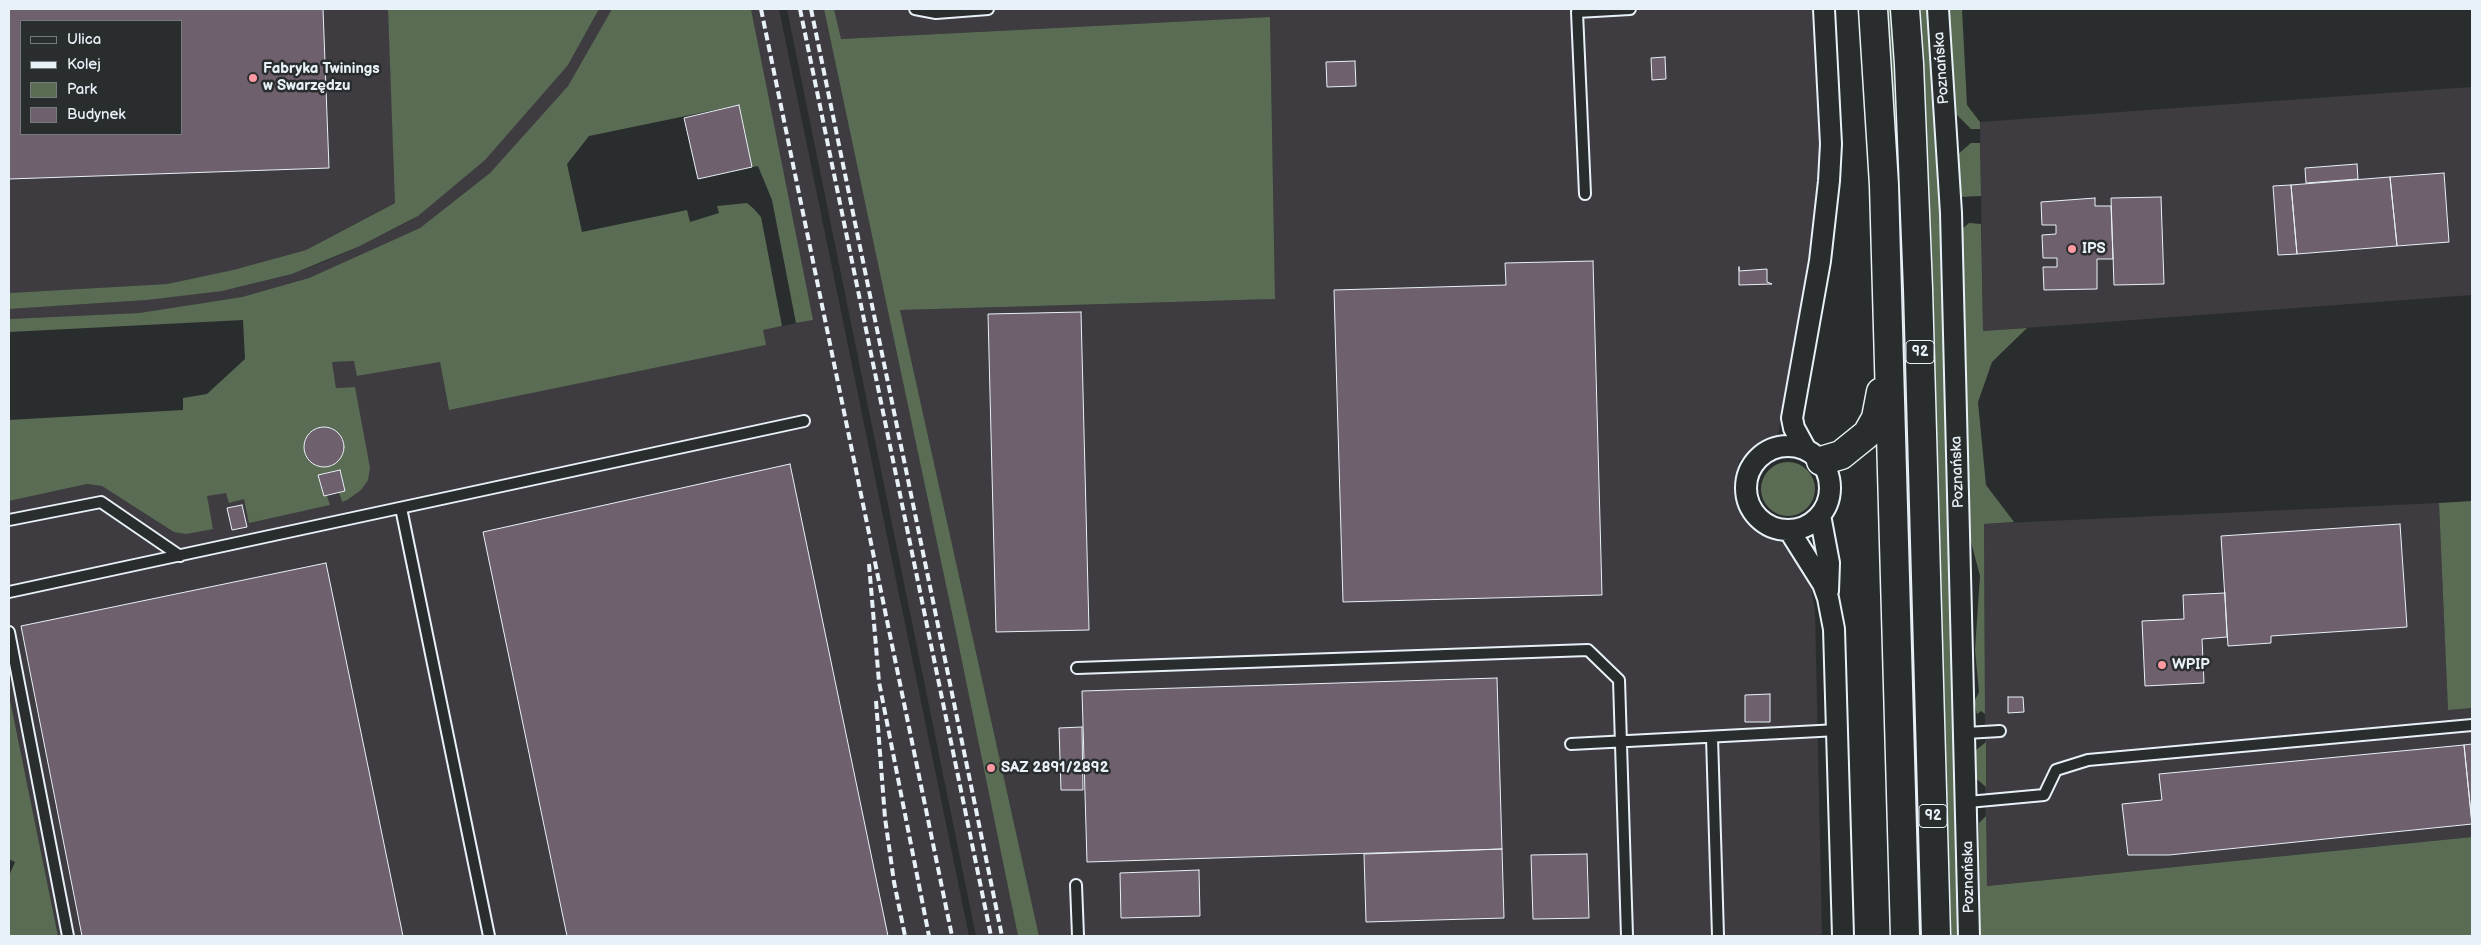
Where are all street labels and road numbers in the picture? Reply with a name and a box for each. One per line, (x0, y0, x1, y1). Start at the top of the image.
street label: Poznańska (1930, 31, 1954, 105)
road number: 92 (1906, 341, 1934, 364)
street label: Poznańska (1948, 435, 1968, 509)
road number: 92 (1919, 804, 1947, 828)
street label: Poznańska (1959, 841, 1979, 913)

